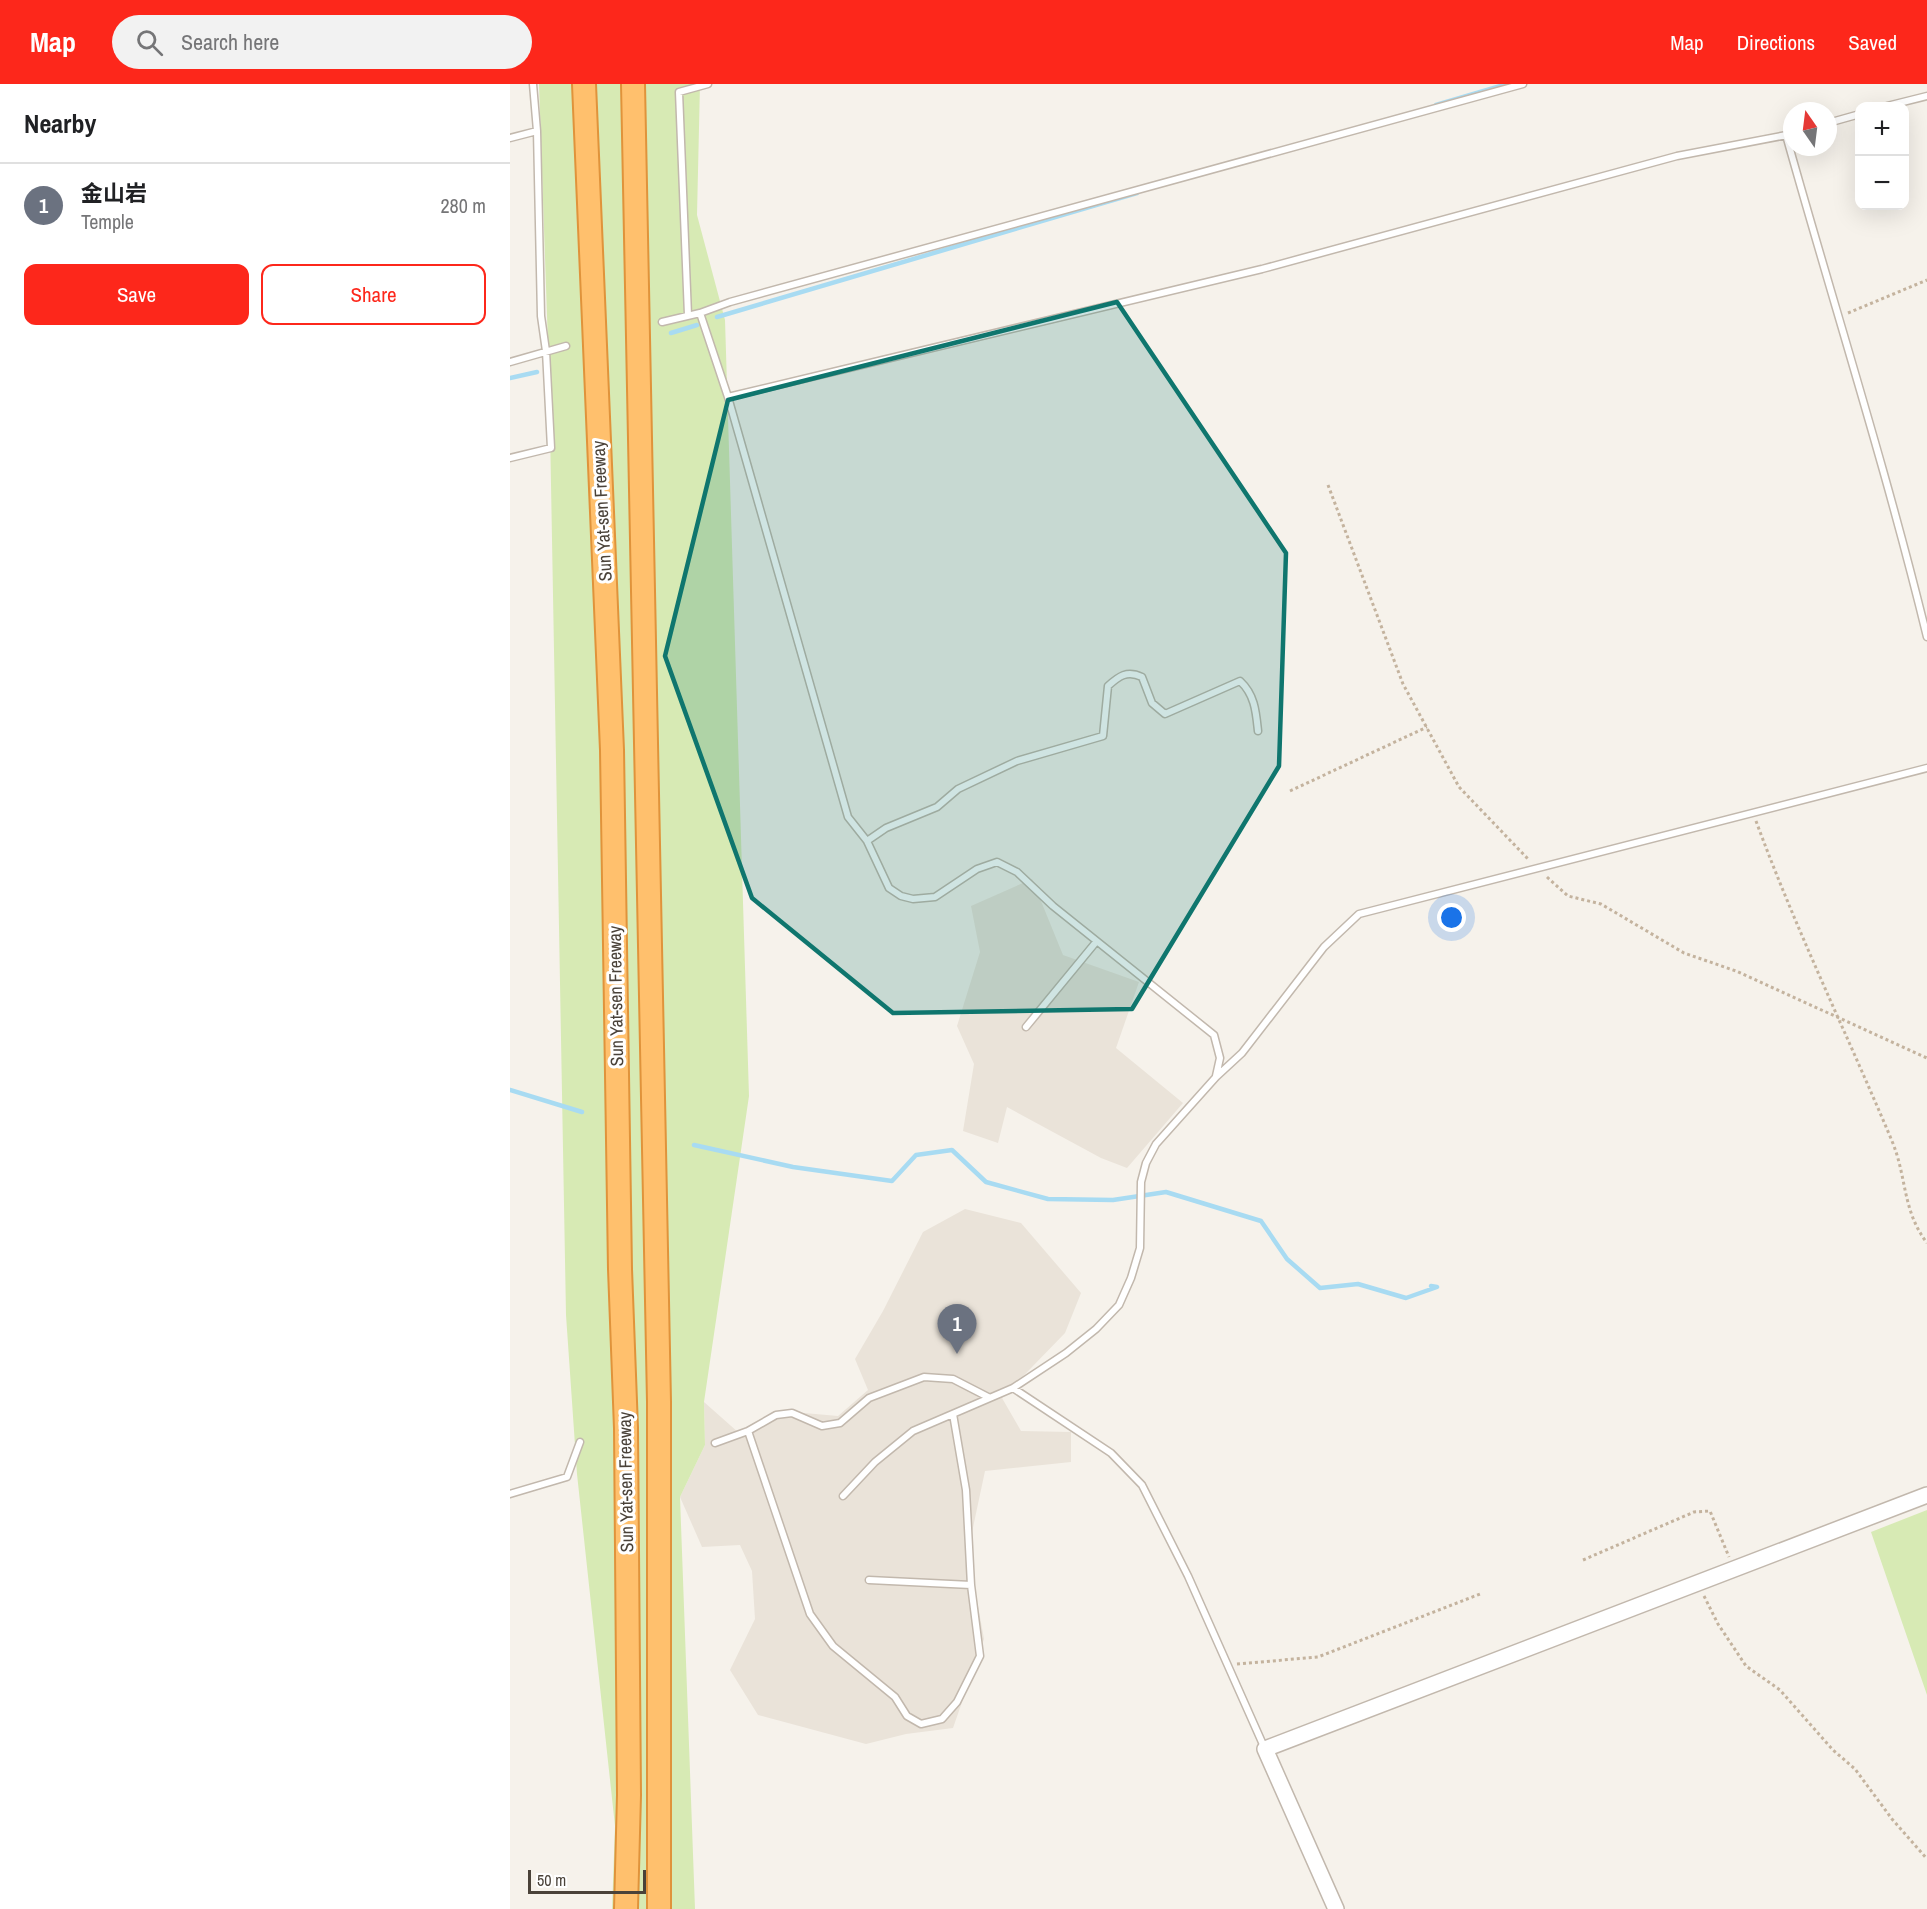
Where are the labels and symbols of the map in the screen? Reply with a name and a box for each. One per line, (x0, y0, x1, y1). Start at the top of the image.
north arrow (1783, 102, 1837, 156)
street label: Sun Yat-sen Freeway (585, 440, 618, 582)
your location (1437, 903, 1466, 932)
street label: Sun Yat-sen Freeway (602, 925, 629, 1067)
pin: 1 (938, 1304, 976, 1354)
street label: Sun Yat-sen Freeway (612, 1411, 639, 1553)
scale bar (528, 1867, 646, 1894)

